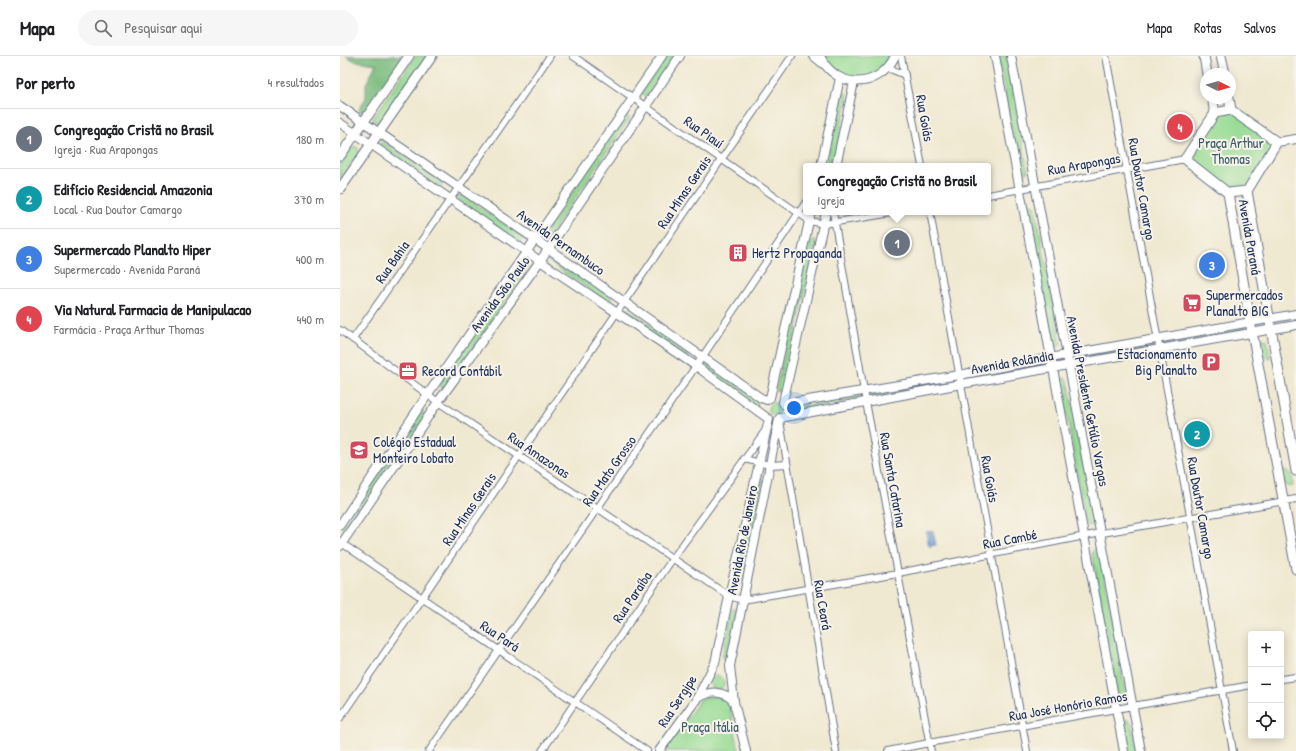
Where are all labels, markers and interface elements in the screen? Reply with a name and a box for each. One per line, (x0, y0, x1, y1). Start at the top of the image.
search box (78, 10, 358, 46)
text: Mapa (20, 15, 54, 41)
icon: search (92, 17, 114, 39)
text: Pesquisar aqui (124, 17, 203, 38)
text: Mapa (1147, 18, 1172, 37)
text: Rotas (1194, 18, 1222, 37)
text: Salvos (1244, 18, 1276, 37)
north arrow (1200, 68, 1236, 104)
text: Por perto (16, 71, 75, 94)
text: 4 resultados (267, 73, 324, 91)
street label: Rua Goiás (912, 93, 939, 143)
street label: Rua Piauí (681, 111, 728, 152)
pin: 4 (1167, 112, 1193, 142)
text: Congregação Cristã no Brasil (54, 119, 214, 140)
text: 1 (27, 130, 31, 148)
text: 180 m (296, 130, 324, 148)
park label: Praça Arthur Thomas (1198, 133, 1264, 168)
street label: Rua Doutor Camargo (1123, 137, 1161, 242)
text: Igreja · Rua Arapongas (54, 140, 158, 158)
street label: Rua Arapongas (1046, 148, 1122, 180)
street label: Rua Minas Gerais (652, 151, 715, 232)
popup (803, 163, 991, 215)
text: Congregação Cristã no Brasil (817, 170, 977, 191)
text: Edifício Residencial Amazonia (54, 179, 212, 200)
text: 2 (26, 190, 32, 208)
text: 370 m (294, 190, 324, 208)
text: Igreja (817, 191, 844, 209)
street label: Avenida Paraná (1234, 198, 1267, 277)
text: Local · Rua Doutor Camargo (54, 200, 182, 218)
street label: Avenida Pernambuco (514, 204, 609, 279)
pin: 1 (884, 228, 910, 258)
street label: Rua Bahia (370, 236, 413, 287)
text: Supermercado Planalto Hiper (54, 239, 211, 260)
building icon: Hertz Propaganda (727, 242, 749, 264)
place label: Hertz Propaganda (752, 243, 842, 263)
text: 3 (26, 250, 32, 268)
text: 400 m (296, 250, 324, 268)
pin: 3 (1199, 250, 1225, 280)
street label: Avenida São Paulo (466, 252, 534, 336)
text: Supermercado · Avenida Paraná (54, 260, 200, 278)
place label: Supermercados Planalto BIG (1206, 285, 1283, 320)
supermarket icon: Supermercados Planalto BIG (1181, 292, 1203, 314)
text: Via Natural Farmacia de Manipulacao (54, 299, 251, 320)
text: 4 (27, 310, 31, 328)
text: 440 m (297, 310, 324, 328)
street label: Avenida Presidente Getúlio Vargas (1062, 314, 1114, 488)
text: Farmácia · Praça Arthur Thomas (54, 320, 204, 338)
place label: Estacionamento Big Planalto (1117, 344, 1197, 380)
street label: Avenida Rolândia (969, 345, 1055, 378)
parking icon: Estacionamento Big Planalto (1200, 351, 1222, 373)
office icon: Record Contábil (397, 360, 419, 382)
place label: Record Contábil (422, 361, 502, 380)
your location (784, 398, 804, 418)
pin: 2 (1184, 419, 1210, 449)
street label: Rua Amazonas (504, 427, 574, 482)
street label: Rua Mato Grosso (577, 431, 640, 510)
street label: Rua Santa Catarina (876, 431, 911, 529)
place label: Colégio Estadual Monteiro Lobato (373, 432, 456, 467)
school or university icon: Colégio Estadual Monteiro Lobato (348, 439, 370, 461)
street label: Rua Goiás (977, 454, 1004, 504)
street label: Rua Doutor Camargo (1182, 456, 1220, 561)
street label: Rua Minas Gerais (437, 468, 500, 549)
street label: Avenida Rio de Janeiro (722, 483, 761, 596)
street label: Rua Cambé (981, 524, 1039, 553)
street label: Rua Paraíba (607, 567, 656, 626)
street label: Rua Ceará (810, 579, 837, 632)
street label: Rua Pará (477, 615, 524, 656)
map controls (1248, 631, 1284, 739)
button: + (1248, 631, 1284, 667)
button: − (1248, 667, 1284, 703)
street label: Rua Sergipe (653, 670, 702, 731)
street label: Rua José Honório Ramos (1007, 686, 1128, 725)
button: locate (1248, 703, 1284, 739)
park label: Praça Itália (681, 717, 739, 736)

